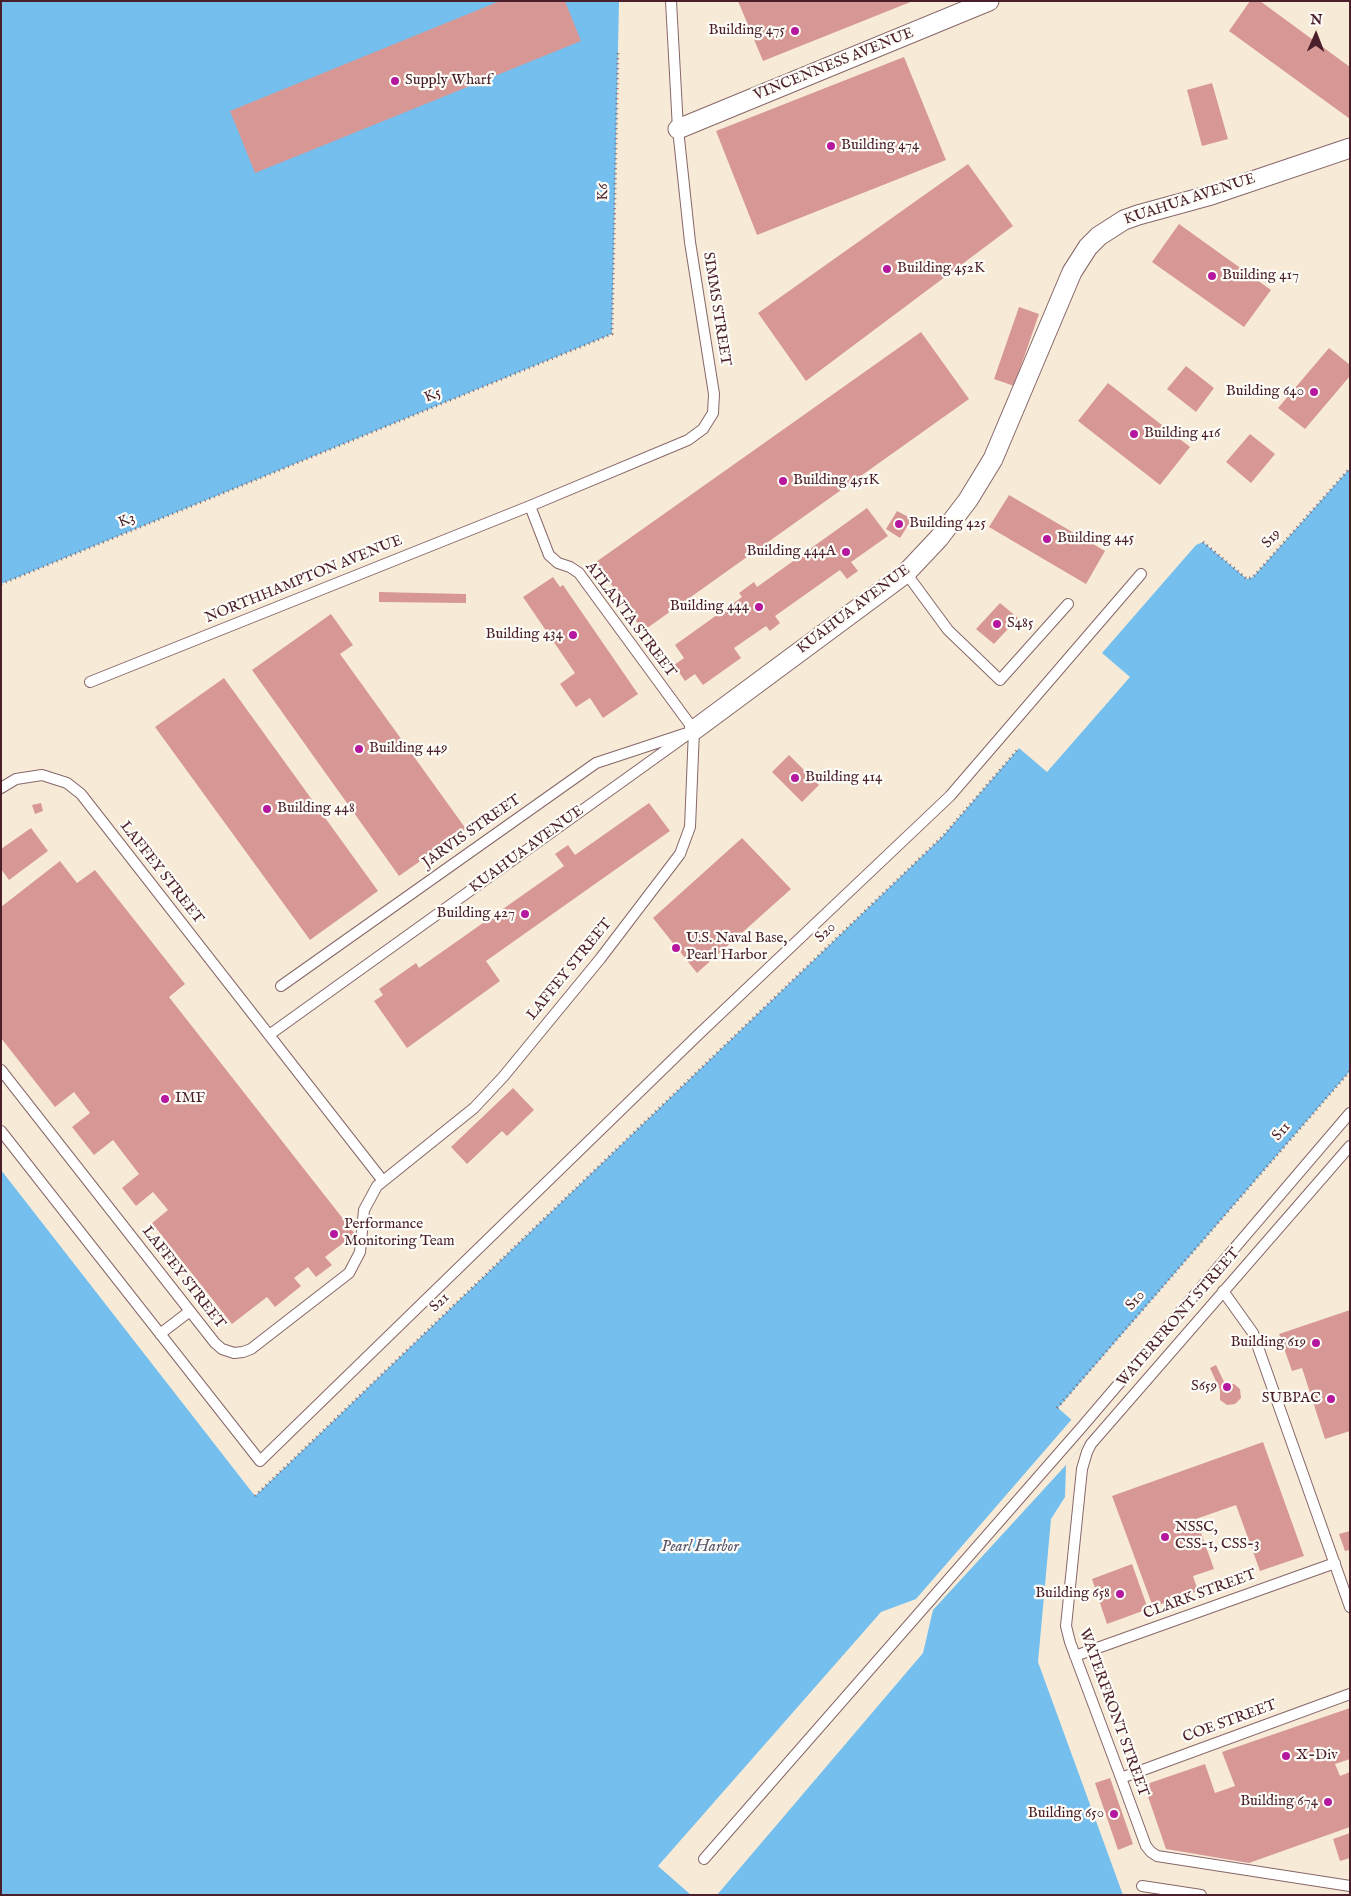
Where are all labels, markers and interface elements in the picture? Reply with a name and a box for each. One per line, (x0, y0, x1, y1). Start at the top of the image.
north arrow (1291, 10, 1341, 60)
text: N (1310, 11, 1322, 29)
place label: Building 475 (708, 22, 785, 40)
street label: VINCENNESS AVENUE (751, 25, 917, 105)
marker: Building 475 (789, 25, 801, 37)
place label: Supply Wharf (405, 72, 492, 90)
marker: Supply Wharf (389, 75, 401, 87)
place label: Building 474 (841, 137, 919, 155)
marker: Building 474 (825, 140, 837, 152)
street label: KUAHUA AVENUE (1122, 170, 1258, 230)
street label: K6 (595, 183, 613, 201)
street label: SIMMS STREET (698, 251, 734, 367)
place label: Building 452K (897, 260, 985, 278)
marker: Building 452K (881, 263, 893, 275)
place label: Building 417 (1222, 267, 1299, 285)
marker: Building 417 (1206, 270, 1218, 282)
place label: Building 640 (1226, 383, 1304, 401)
street label: K5 (422, 385, 444, 407)
marker: Building 640 (1308, 386, 1320, 398)
place label: Building 416 (1144, 425, 1220, 443)
marker: Building 416 (1128, 428, 1140, 440)
place label: Building 451K (793, 472, 879, 490)
marker: Building 451K (777, 475, 789, 487)
street label: K3 (116, 510, 138, 532)
place label: Building 425 (909, 515, 986, 533)
marker: Building 425 (893, 518, 905, 530)
street label: S19 (1259, 526, 1285, 552)
place label: Building 445 (1057, 530, 1134, 548)
street label: NORTHHAMPTON AVENUE (203, 532, 405, 628)
marker: Building 445 (1041, 533, 1053, 545)
place label: Building 444A (747, 543, 836, 561)
marker: Building 444A (840, 546, 852, 558)
street label: ATLANTA STREET (581, 559, 679, 681)
street label: KUAHUA AVENUE (794, 562, 914, 658)
place label: Building 444 (670, 598, 749, 616)
marker: Building 444 (753, 601, 765, 613)
place label: S485 (1007, 615, 1033, 633)
marker: S485 (991, 618, 1003, 630)
place label: Building 434 (486, 626, 563, 644)
marker: Building 434 (567, 629, 579, 641)
place label: Building 449 (369, 740, 447, 758)
marker: Building 449 (353, 743, 365, 755)
place label: Building 414 (805, 769, 882, 787)
marker: Building 414 (789, 772, 801, 784)
street label: JARVIS STREET (420, 791, 524, 873)
place label: Building 448 (277, 800, 355, 818)
street label: KUAHUA AVENUE (466, 802, 588, 898)
marker: Building 448 (261, 803, 273, 815)
street label: LAFFEY STREET (115, 818, 207, 928)
place label: Building 427 (437, 905, 515, 923)
marker: Building 427 (519, 908, 531, 920)
street label: LAFFEY STREET (524, 916, 616, 1024)
street label: S20 (812, 919, 840, 947)
place label: U.S. Naval Base, Pearl Harbor (686, 930, 787, 965)
marker: U.S. Naval Base, Pearl Harbor (670, 942, 682, 954)
place label: IMF (175, 1090, 205, 1108)
marker: IMF (159, 1093, 171, 1105)
street label: S11 (1269, 1119, 1295, 1145)
place label: Performance Monitoring Team (344, 1216, 455, 1251)
street label: LAFFEY STREET (137, 1223, 229, 1333)
marker: Performance Monitoring Team (328, 1228, 340, 1240)
street label: WATERFRONT STREET (1114, 1245, 1244, 1391)
street label: S10 (1122, 1287, 1150, 1315)
street label: S21 (426, 1289, 454, 1317)
place label: Building 619 (1230, 1334, 1306, 1352)
marker: Building 619 (1310, 1337, 1322, 1349)
place label: S659 (1191, 1378, 1217, 1396)
marker: S659 (1221, 1381, 1233, 1393)
place label: SUBPAC (1262, 1390, 1321, 1408)
marker: SUBPAC (1325, 1393, 1337, 1405)
place label: NSSC, CSS-1, CSS-3 (1175, 1519, 1260, 1554)
marker: NSSC, CSS-1, CSS-3 (1159, 1531, 1171, 1543)
water label: Pearl Harbor (661, 1538, 739, 1558)
street label: CLARK STREET (1141, 1566, 1259, 1624)
place label: Building 658 (1035, 1585, 1110, 1603)
marker: Building 658 (1114, 1588, 1126, 1600)
street label: WATERFRONT STREET (1074, 1626, 1152, 1800)
street label: COE STREET (1181, 1697, 1279, 1747)
place label: X-Div (1296, 1747, 1338, 1765)
marker: X-Div (1280, 1750, 1292, 1762)
place label: Building 674 (1240, 1793, 1318, 1811)
marker: Building 674 (1322, 1796, 1334, 1808)
place label: Building 650 (1028, 1805, 1104, 1823)
marker: Building 650 (1108, 1808, 1120, 1820)

